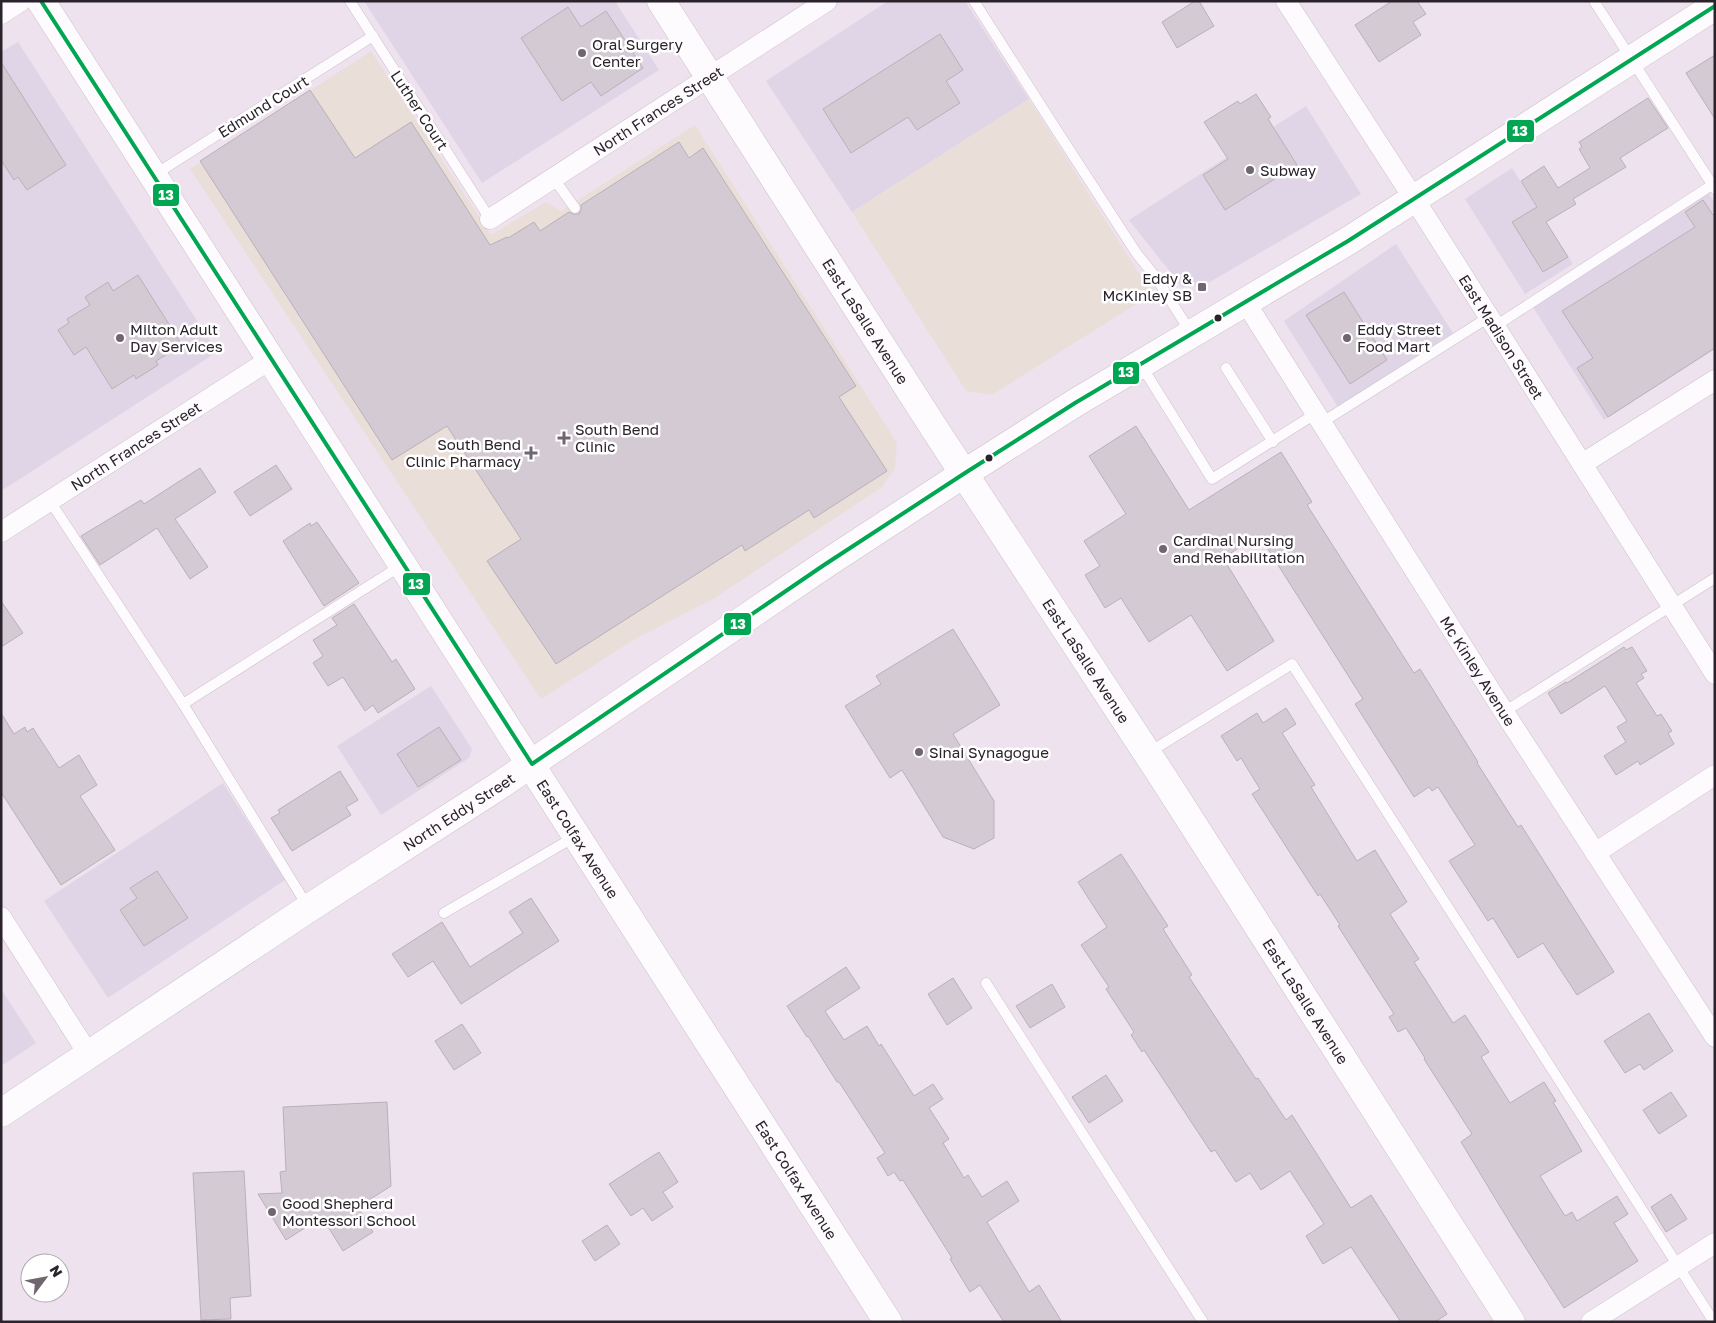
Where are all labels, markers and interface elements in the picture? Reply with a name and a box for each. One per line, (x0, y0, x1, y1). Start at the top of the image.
place label: Oral Surgery Center (592, 35, 683, 70)
marker: Oral Surgery Center (576, 47, 588, 59)
street label: North Frances Street (590, 62, 726, 159)
street label: Luther Court (388, 67, 452, 153)
street label: Edmund Court (214, 71, 312, 141)
line badge: 13 (1506, 119, 1535, 143)
text: 13 (1512, 122, 1528, 139)
place label: Subway (1260, 161, 1317, 179)
marker: Subway (1244, 164, 1256, 176)
line badge: 13 (152, 183, 180, 207)
text: 13 (158, 186, 174, 203)
street label: East LaSalle Avenue (819, 255, 913, 388)
place label: Eddy & McKinley SB (1102, 269, 1192, 304)
street label: East Madison Street (1455, 271, 1548, 403)
marker: Eddy & McKinley SB (1196, 281, 1208, 293)
unlabelled marker (1213, 313, 1223, 323)
place label: Milton Adult Day Services (130, 320, 223, 355)
place label: Eddy Street Food Mart (1357, 320, 1441, 355)
marker: Milton Adult Day Services (114, 332, 126, 344)
marker: Eddy Street Food Mart (1341, 332, 1353, 344)
line badge: 13 (1112, 361, 1140, 385)
text: 13 (1118, 363, 1134, 380)
street label: North Frances Street (67, 397, 204, 494)
place label: South Bend Clinic (575, 420, 659, 455)
marker: South Bend Clinic (557, 431, 571, 445)
place label: South Bend Clinic Pharmacy (405, 435, 522, 470)
marker: South Bend Clinic Pharmacy (525, 447, 537, 459)
unlabelled marker (984, 453, 994, 463)
place label: Cardinal Nursing and Rehabilitation (1173, 531, 1305, 566)
marker: Cardinal Nursing and Rehabilitation (1157, 543, 1169, 555)
line badge: 13 (402, 572, 431, 596)
text: 13 (408, 575, 424, 592)
street label: East LaSalle Avenue (1039, 595, 1134, 727)
line badge: 13 (723, 612, 752, 636)
street label: Mc Kinley Avenue (1437, 613, 1520, 730)
text: 13 (730, 615, 746, 632)
place label: Sinai Synagogue (929, 743, 1049, 761)
marker: Sinai Synagogue (913, 746, 925, 758)
street label: North Eddy Street (399, 769, 518, 854)
street label: East Colfax Avenue (533, 776, 623, 902)
street label: East LaSalle Avenue (1259, 935, 1353, 1067)
street label: East Colfax Avenue (752, 1117, 842, 1243)
place label: Good Shepherd Montessori School (282, 1194, 416, 1229)
marker: Good Shepherd Montessori School (266, 1206, 278, 1218)
north arrow (20, 1253, 70, 1303)
text: N (46, 1262, 66, 1280)

